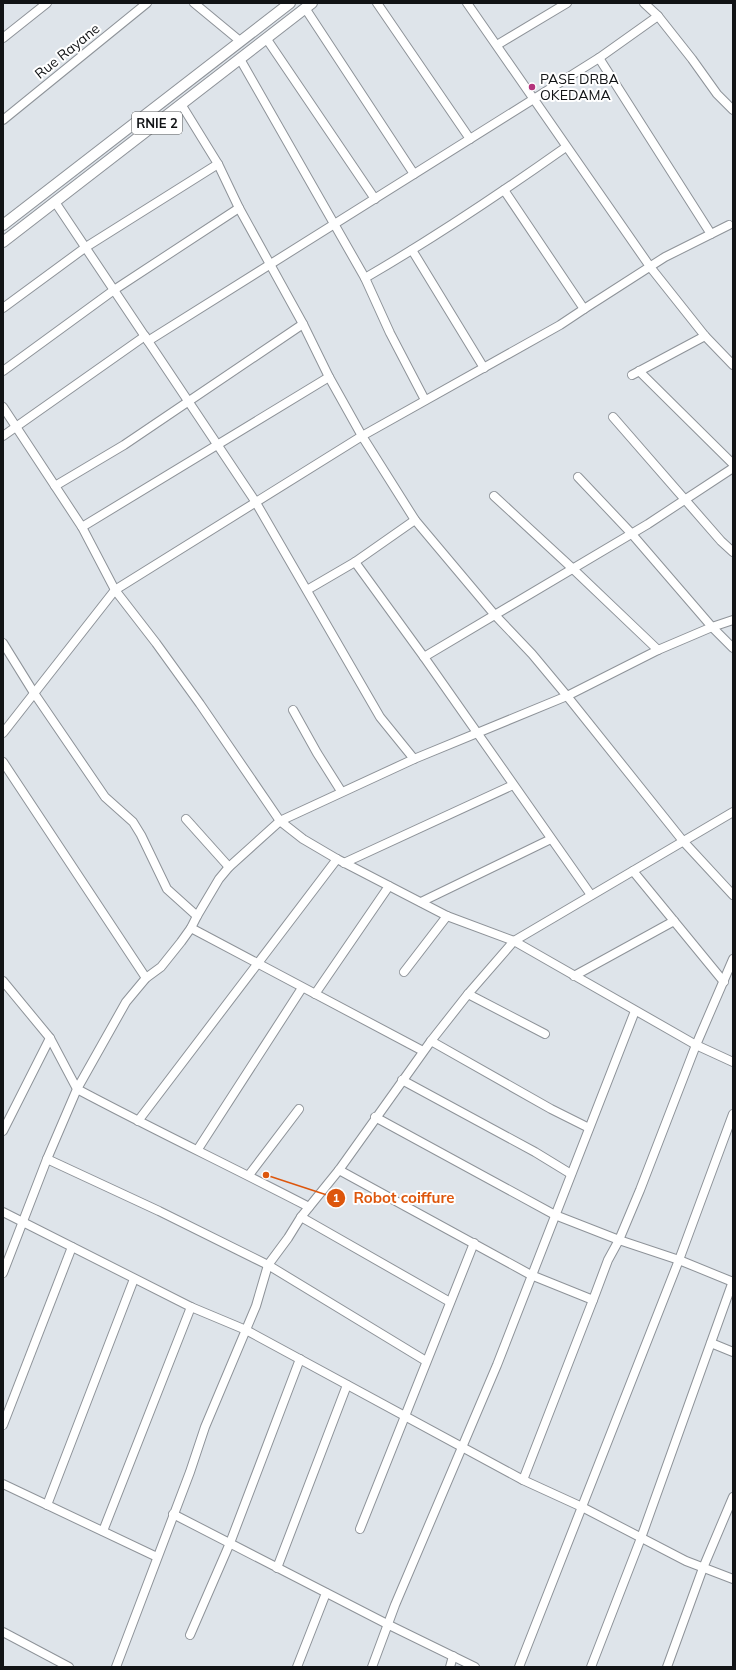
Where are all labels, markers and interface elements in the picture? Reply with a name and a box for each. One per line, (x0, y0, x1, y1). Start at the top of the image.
street label: Rue Rayane (31, 19, 103, 83)
place label: PASE DRBA OKEDAMA (540, 70, 619, 104)
marker: PASE DRBA OKEDAMA (527, 82, 537, 92)
road number: RNIE 2 (132, 112, 182, 134)
callout: Robot coiffure (326, 1184, 463, 1211)
text: Robot coiffure (354, 1188, 454, 1207)
text: 1 (332, 1190, 340, 1205)

